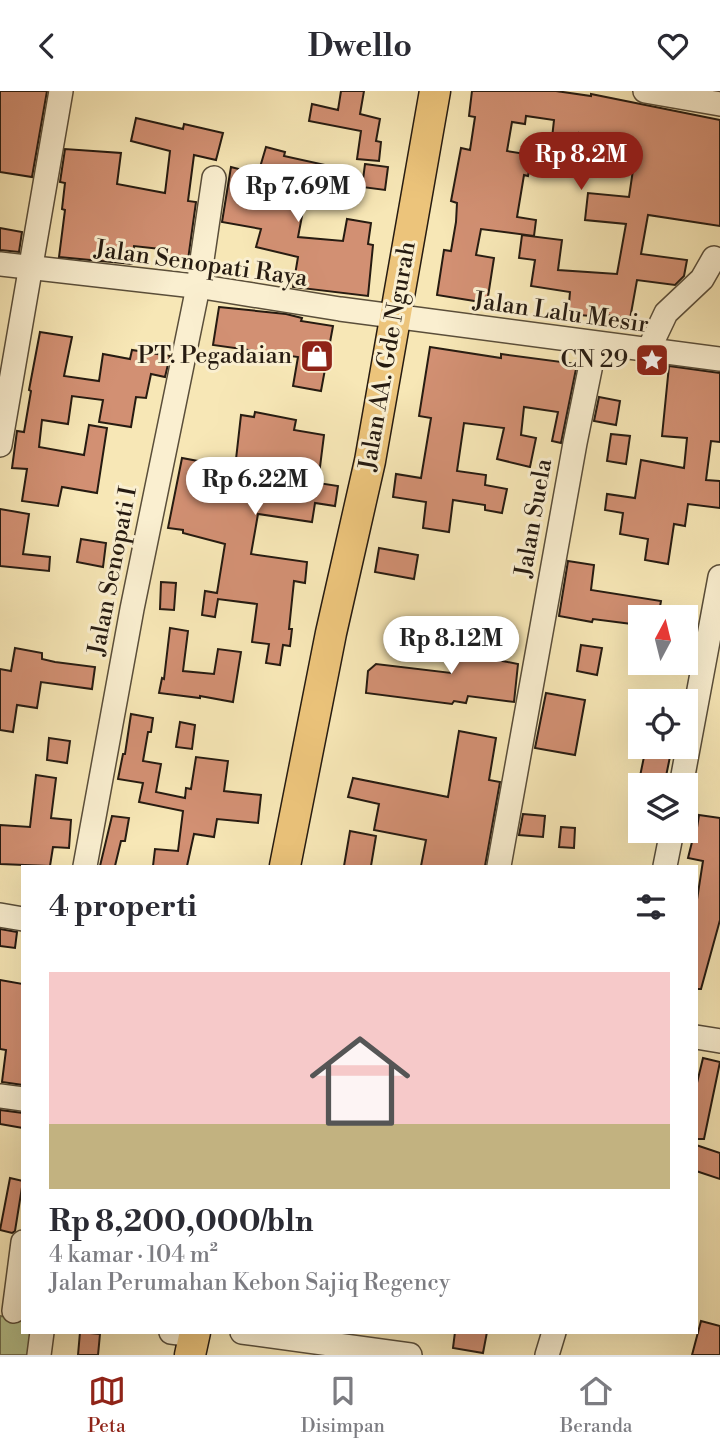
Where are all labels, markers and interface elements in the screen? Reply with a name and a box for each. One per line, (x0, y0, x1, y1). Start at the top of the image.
text: Dwello (308, 26, 412, 66)
icon: back (28, 27, 66, 65)
icon: heart (654, 27, 692, 65)
pin: Rp 8.2M (516, 133, 646, 192)
text: Rp 8.2M (535, 141, 627, 169)
pin: Rp 7.69M (226, 165, 370, 224)
text: Rp 7.69M (246, 173, 350, 201)
street label: Jalan Senopati Raya (92, 234, 310, 294)
street label: Jalan AA. Gde Ngurah (353, 239, 423, 474)
street label: Jalan Lalu Mesir (470, 286, 651, 340)
shop icon: PT. Pegadaian (298, 337, 336, 375)
place label: PT. Pegadaian (137, 341, 292, 371)
place icon: CN 29 (633, 341, 671, 379)
place label: CN 29 (560, 345, 628, 375)
street label: Jalan Suela (509, 456, 559, 581)
pin: Rp 6.22M (183, 457, 327, 517)
text: Rp 6.22M (202, 466, 308, 494)
street label: Jalan Senopati I (82, 484, 144, 659)
north arrow (628, 605, 698, 675)
map controls (628, 605, 698, 843)
pin: Rp 8.12M (379, 617, 523, 676)
text: Rp 8.12M (399, 625, 503, 653)
button: locate (628, 689, 698, 759)
button: layers (628, 773, 698, 843)
text: 4 properti (49, 888, 197, 926)
icon: filters (632, 888, 670, 926)
icon: home (297, 1018, 423, 1144)
text: Rp 8,200,000/bln (49, 1203, 313, 1241)
text: 4 kamar · 104 m² (49, 1241, 218, 1269)
text: Jalan Perumahan Kebon Sajiq Regency (49, 1269, 450, 1297)
tab: Peta (88, 1372, 126, 1438)
tab: Disimpan (301, 1372, 385, 1438)
tab: Beranda (560, 1372, 632, 1438)

